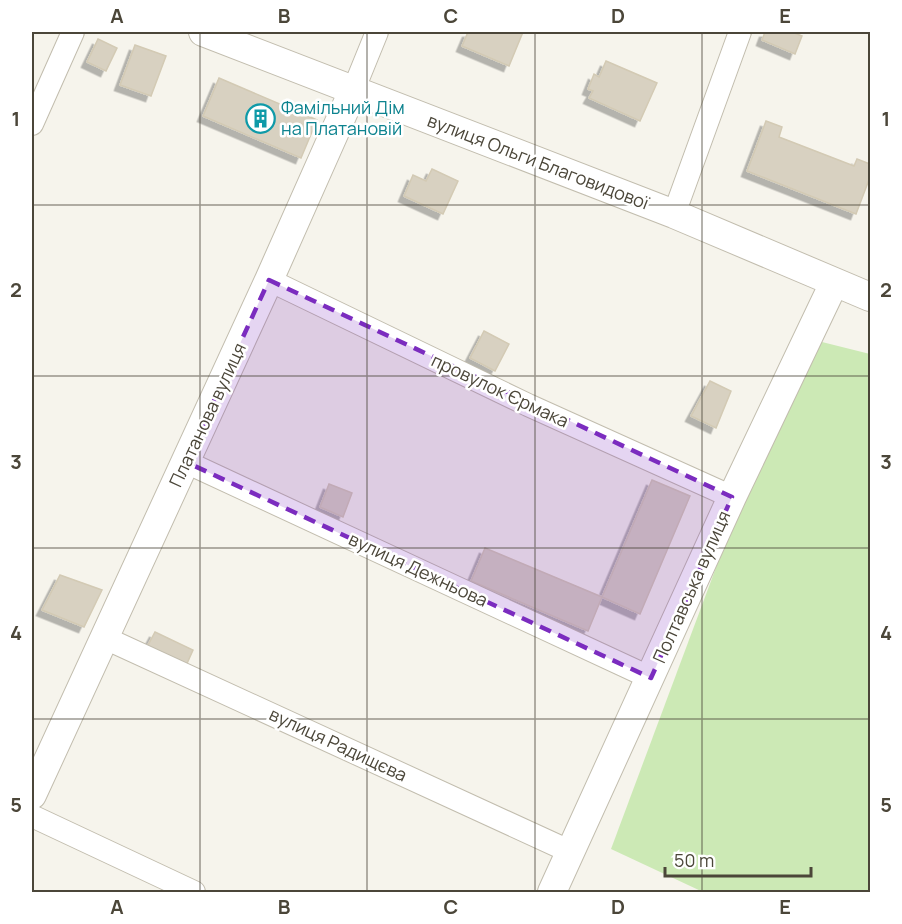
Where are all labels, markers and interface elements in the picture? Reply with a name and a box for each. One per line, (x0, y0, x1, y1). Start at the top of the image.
text: A (110, 2, 124, 29)
text: B (278, 2, 291, 29)
text: C (444, 2, 458, 29)
text: D (611, 2, 625, 29)
text: E (779, 2, 791, 29)
place label: Фамільний Дім на Платановій (281, 95, 405, 140)
building icon: Фамільний Дім на Платановій (244, 102, 276, 134)
text: 1 (12, 105, 20, 132)
text: 1 (882, 105, 890, 132)
street label: вулиця Ольги Благовидової (424, 108, 653, 215)
text: 2 (10, 276, 22, 303)
text: 2 (880, 276, 892, 303)
street label: Платанова вулиця (163, 339, 251, 491)
street label: провулок Єрмака (428, 348, 573, 432)
text: 3 (10, 448, 22, 475)
text: 3 (880, 448, 892, 475)
street label: Полтавська вулиця (647, 507, 735, 667)
street label: вулиця Дежньова (345, 526, 492, 612)
text: 4 (10, 619, 22, 646)
text: 4 (880, 619, 892, 646)
street label: вулиця Радищєва (266, 702, 411, 787)
text: 5 (10, 791, 22, 818)
text: 5 (880, 791, 892, 818)
scale bar (665, 840, 810, 878)
text: 50 m (674, 848, 714, 872)
text: A (110, 893, 124, 920)
text: B (278, 893, 291, 920)
text: C (444, 893, 458, 920)
text: D (611, 893, 625, 920)
text: E (779, 893, 791, 920)

